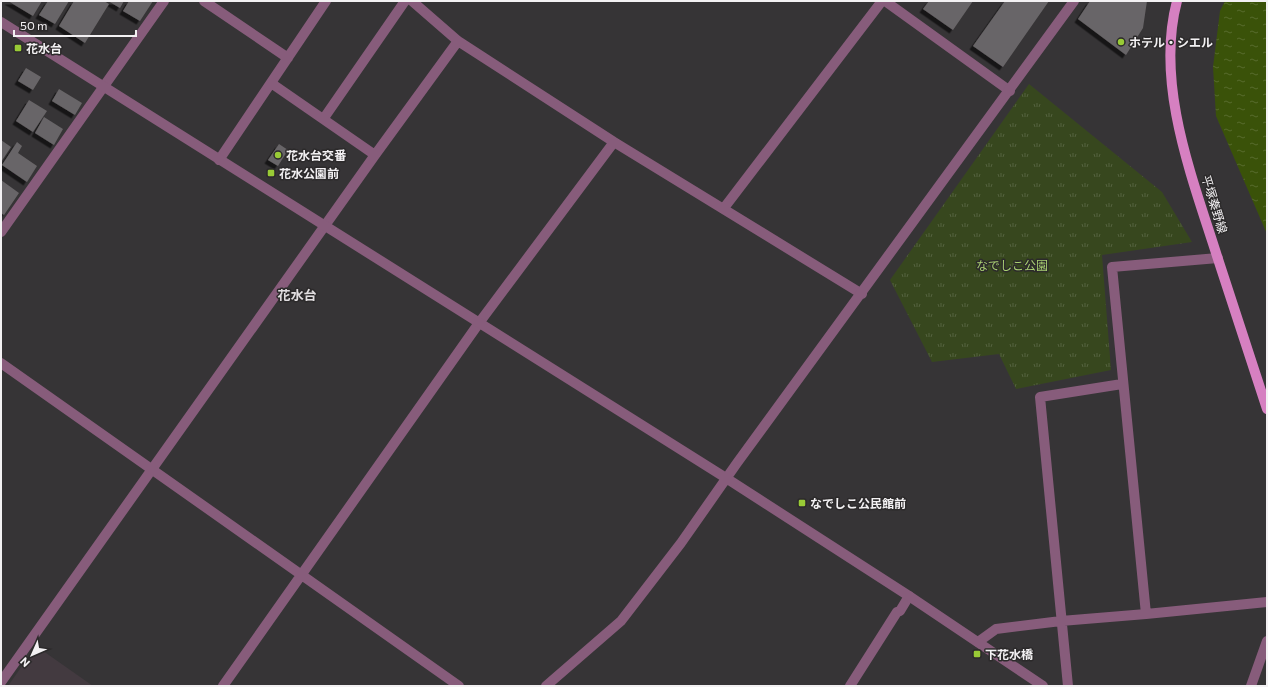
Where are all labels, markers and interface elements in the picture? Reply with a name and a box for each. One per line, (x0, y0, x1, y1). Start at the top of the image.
scale bar (14, 12, 136, 38)
text: 50 m (20, 18, 48, 32)
place label: ホテル・シエル (1129, 35, 1213, 49)
marker: ホテル・シエル (1116, 37, 1126, 47)
place label: 花水台 (26, 41, 62, 55)
marker: 花水台 (13, 43, 23, 53)
place label: 花水台交番 (286, 148, 347, 162)
marker: 花水台交番 (273, 150, 283, 160)
place label: 花水公園前 (279, 166, 339, 180)
marker: 花水公園前 (266, 168, 276, 178)
street label: 平塚秦野線 (1200, 173, 1230, 235)
park label: なでしこ公園 (976, 258, 1048, 272)
district label: 花水台 (277, 287, 317, 303)
place label: なでしこ公民館前 (810, 496, 906, 510)
marker: なでしこ公民館前 (797, 498, 807, 508)
north arrow (12, 635, 52, 675)
place label: 下花水橋 (985, 647, 1034, 661)
marker: 下花水橋 (972, 649, 982, 659)
text: N (17, 655, 32, 670)

